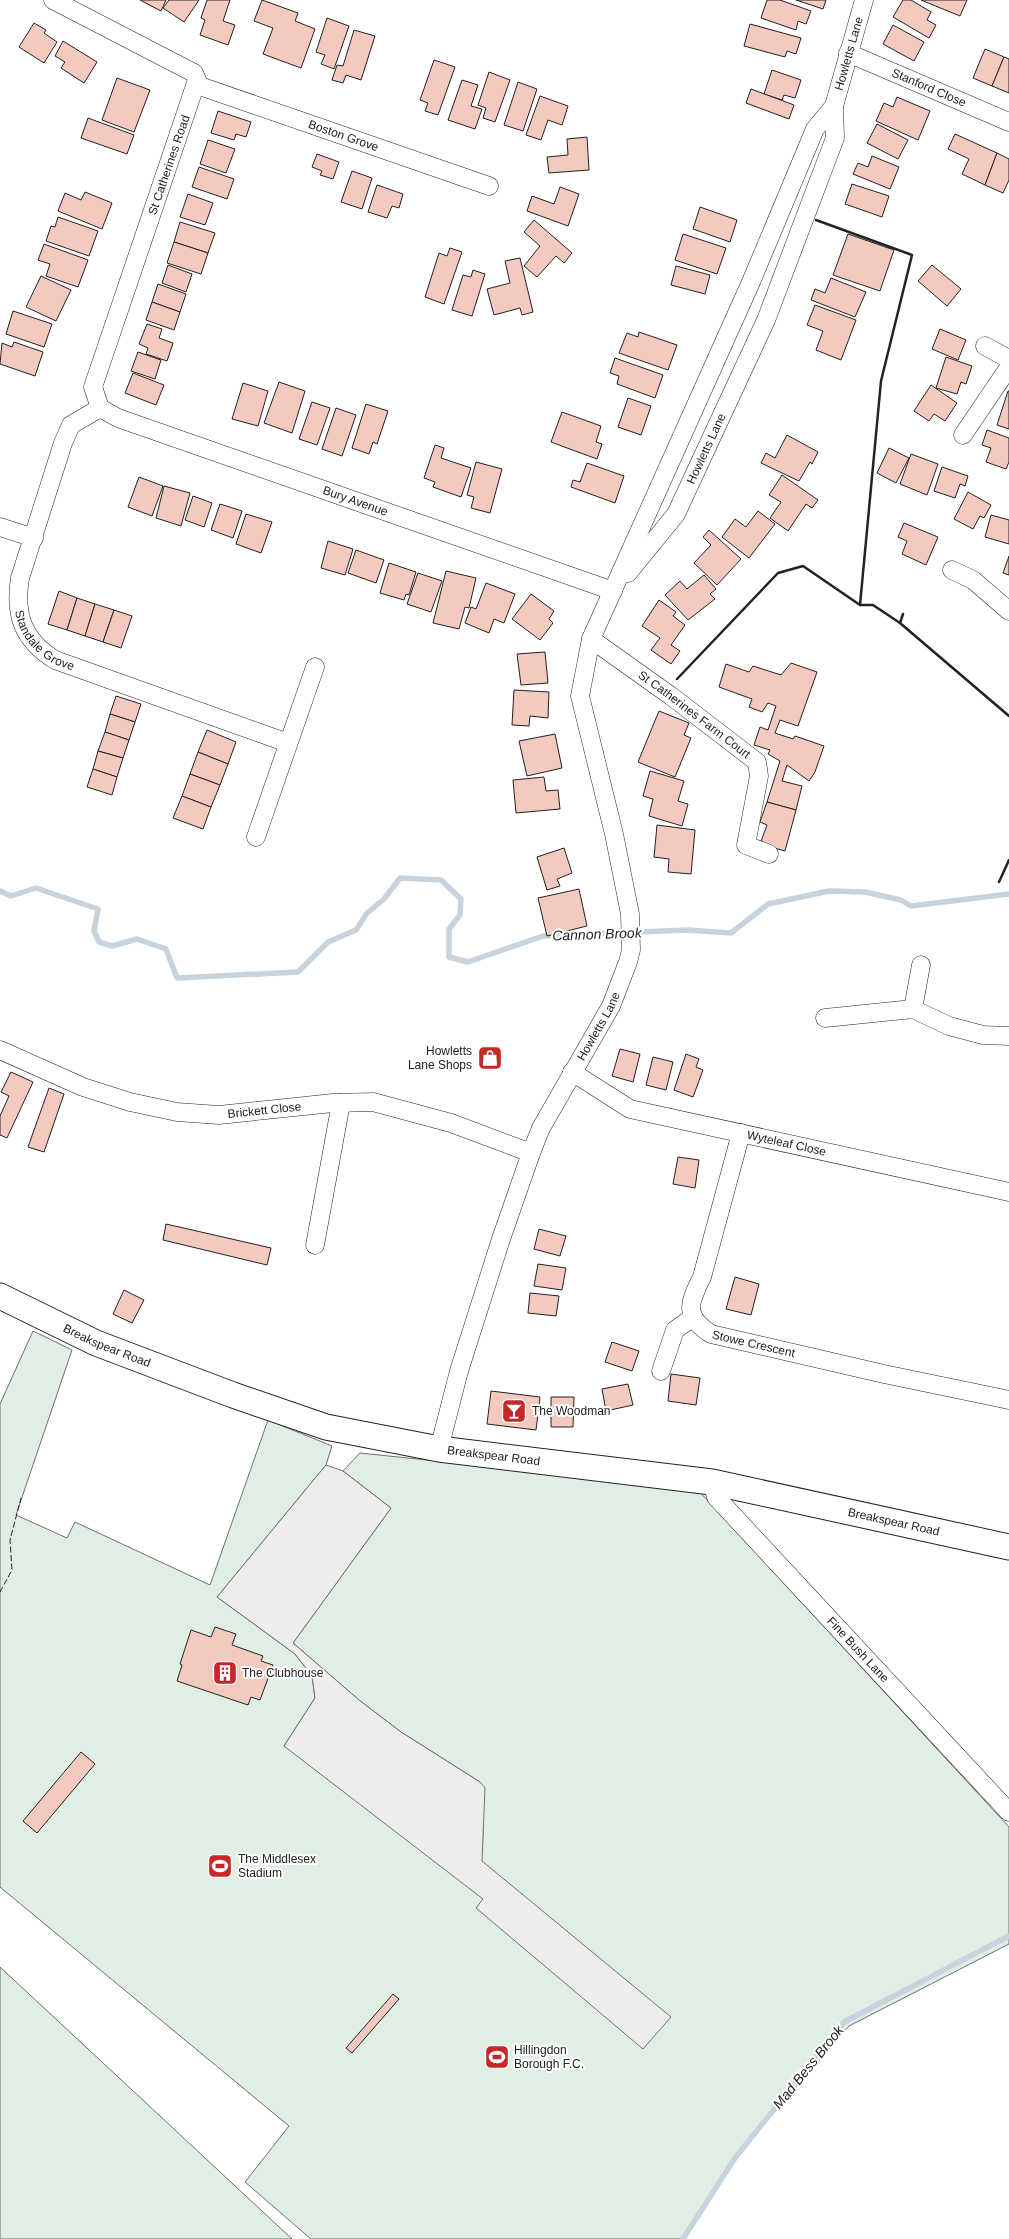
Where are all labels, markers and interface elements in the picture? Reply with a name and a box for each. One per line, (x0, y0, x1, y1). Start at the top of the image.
street label: Howletts Lane (832, 15, 866, 92)
street label: Stanford Close (890, 66, 968, 110)
street label: St Catherines Road (145, 113, 193, 217)
street label: Boston Grove (306, 117, 381, 154)
street label: Howletts Lane (684, 411, 729, 486)
street label: Bury Avenue (321, 483, 390, 519)
street label: Standale Grove (12, 609, 76, 673)
street label: St Catherines Farm Court (635, 668, 754, 762)
water label: Cannon Brook (552, 924, 643, 944)
street label: Howletts Lane (574, 990, 623, 1063)
place label: Howletts Lane Shops (408, 1044, 472, 1072)
shop icon: Howletts Lane Shops (477, 1045, 503, 1071)
street label: Brickett Close (227, 1099, 302, 1121)
street label: Wyteleaf Close (746, 1128, 828, 1159)
street label: Breakspear Road (61, 1321, 153, 1370)
street label: Stowe Crescent (711, 1327, 797, 1360)
bar icon: The Woodman (501, 1398, 527, 1424)
place label: The Woodman (532, 1404, 611, 1418)
street label: Breakspear Road (446, 1443, 541, 1468)
street label: Breakspear Road (847, 1505, 941, 1539)
street label: Fine Bush Lane (824, 1614, 892, 1685)
building icon: The Clubhouse (212, 1660, 238, 1686)
place label: The Clubhouse (242, 1666, 324, 1680)
place label: The Middlesex Stadium (238, 1852, 316, 1880)
sports icon: The Middlesex Stadium (207, 1853, 233, 1879)
water label: Mad Bess Brook (769, 2021, 847, 2112)
place label: Hillingdon Borough F.C. (514, 2043, 584, 2071)
sports icon: Hillingdon Borough F.C. (484, 2044, 510, 2070)

